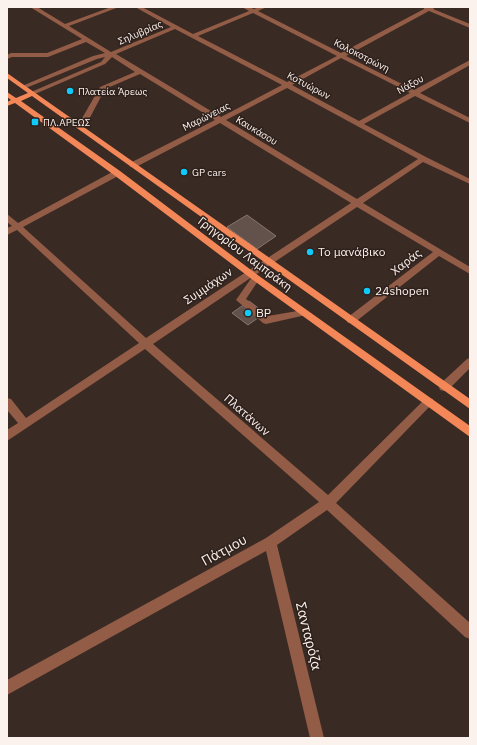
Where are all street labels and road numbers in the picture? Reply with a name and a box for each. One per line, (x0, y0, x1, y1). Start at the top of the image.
street label: Σηλυβρίας (116, 17, 165, 48)
street label: Κολοκοτρώνη (332, 36, 392, 75)
street label: Κοτυώρων (285, 69, 333, 102)
street label: Νάξου (394, 72, 426, 97)
street label: Μαρώνειας (180, 99, 232, 134)
street label: Καυκάσου (233, 113, 280, 148)
street label: Γρηγορίου Λαμπράκη (195, 213, 296, 294)
street label: Χαράς (387, 245, 424, 278)
street label: Συμμάχων (181, 264, 235, 307)
street label: Πλατάνων (221, 391, 273, 439)
street label: Πάτμου (198, 530, 250, 570)
street label: Σανταρόζα (292, 600, 326, 672)

